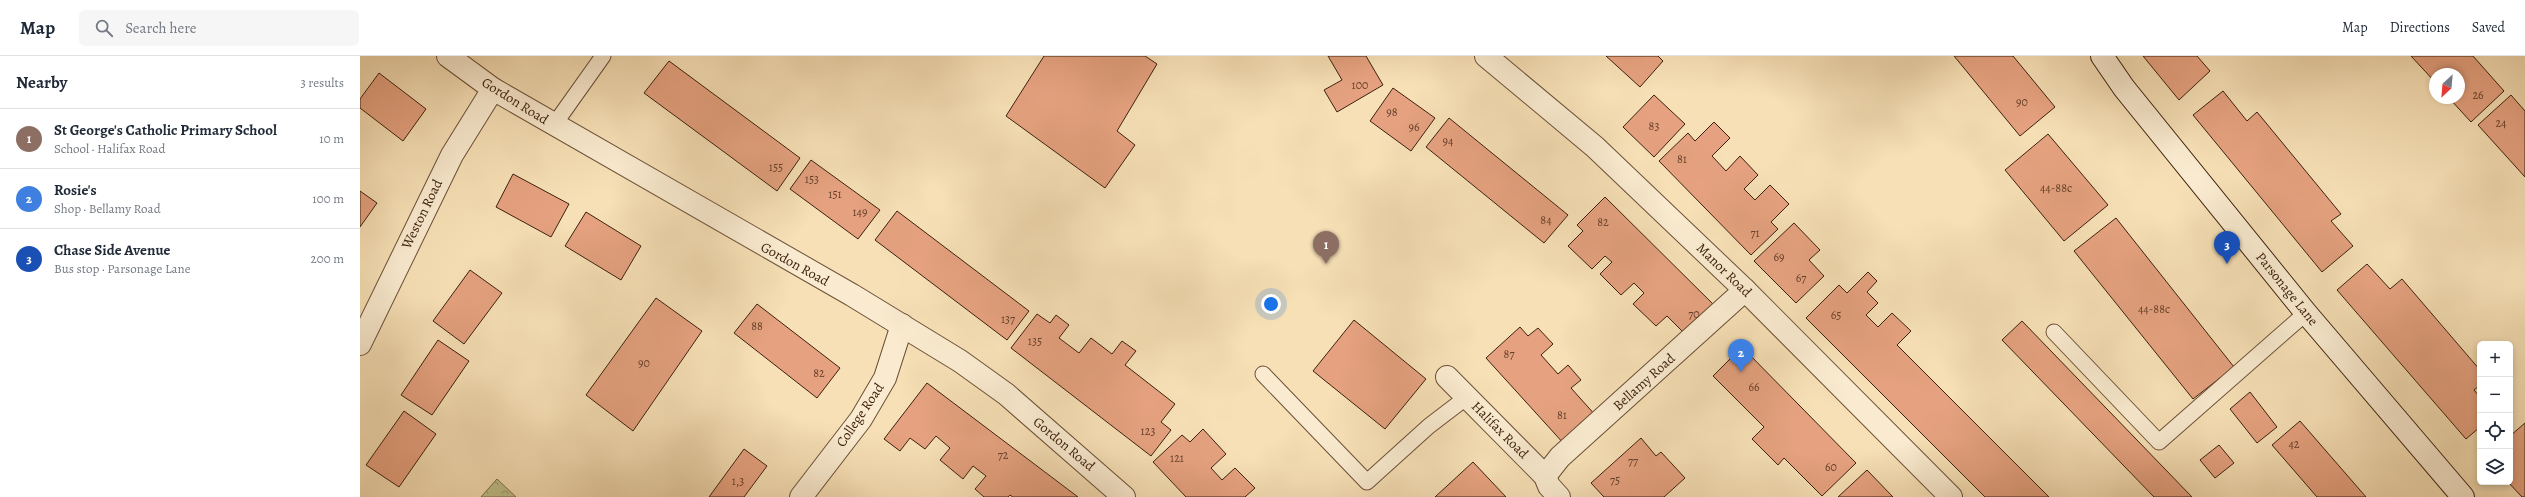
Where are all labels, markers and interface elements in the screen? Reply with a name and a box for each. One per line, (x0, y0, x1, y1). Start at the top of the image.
search box (79, 10, 359, 46)
text: Map (20, 15, 55, 41)
icon: search (93, 17, 115, 39)
text: Search here (125, 18, 197, 38)
text: Map (2342, 18, 2368, 37)
text: Directions (2390, 18, 2450, 37)
text: Saved (2472, 18, 2505, 37)
north arrow (2429, 68, 2465, 104)
text: Nearby (16, 71, 67, 94)
street label: Gordon Road (478, 73, 552, 129)
text: 3 results (300, 74, 344, 91)
house number: 100 (1352, 77, 1368, 93)
house number: 26 (2472, 87, 2484, 103)
house number: 90 (2016, 94, 2028, 110)
house number: 98 (1386, 104, 1398, 120)
house number: 24 (2495, 115, 2507, 131)
house number: 83 (1649, 118, 1659, 134)
house number: 96 (1408, 119, 1420, 135)
text: St George's Catholic Primary School (54, 120, 277, 140)
text: 1 (27, 130, 31, 147)
text: 10 m (319, 130, 344, 147)
house number: 94 (1443, 133, 1454, 149)
text: School · Halifax Road (54, 140, 165, 157)
house number: 81 (1677, 151, 1687, 167)
house number: 155 (769, 159, 783, 175)
house number: 153 (805, 171, 819, 187)
street label: Weston Road (397, 176, 447, 253)
text: Rosie's (54, 180, 97, 200)
house number: 44-88c (2040, 180, 2072, 196)
house number: 151 (828, 186, 842, 202)
text: 2 (26, 190, 32, 207)
text: 100 m (312, 190, 344, 207)
text: Shop · Bellamy Road (54, 200, 161, 217)
house number: 149 (852, 204, 868, 220)
house number: 84 (1540, 212, 1552, 228)
house number: 82 (1597, 214, 1609, 230)
house number: 71 (1750, 225, 1760, 241)
pin: 1 (1313, 231, 1339, 264)
pin: 3 (2214, 231, 2240, 264)
street label: Gordon Road (757, 237, 833, 291)
street label: Manor Road (1692, 239, 1756, 302)
text: Chase Side Avenue (54, 240, 171, 260)
street label: Parsonage Lane (2251, 248, 2323, 330)
house number: 69 (1773, 249, 1785, 265)
text: 3 (26, 250, 32, 267)
text: 200 m (311, 250, 344, 267)
text: Bus stop · Parsonage Lane (54, 260, 191, 277)
house number: 67 (1796, 270, 1807, 286)
your location (1261, 294, 1281, 314)
house number: 44-88c (2138, 301, 2170, 317)
house number: 70 (1688, 306, 1700, 322)
house number: 65 (1831, 307, 1841, 323)
house number: 137 (1001, 311, 1016, 327)
house number: 88 (751, 318, 763, 334)
house number: 135 (1028, 333, 1042, 349)
pin: 2 (1728, 339, 1754, 372)
map controls (2477, 341, 2513, 485)
button: + (2477, 341, 2513, 377)
house number: 87 (1504, 346, 1515, 362)
street label: Bellamy Road (1609, 349, 1679, 415)
house number: 90 (638, 355, 650, 371)
house number: 82 (813, 365, 825, 381)
button: − (2477, 377, 2513, 413)
street label: College Road (832, 379, 889, 451)
house number: 66 (1748, 379, 1760, 395)
street label: Halifax Road (1467, 397, 1533, 463)
house number: 81 (1557, 407, 1567, 423)
street label: Gordon Road (1029, 413, 1099, 476)
button: locate (2477, 413, 2513, 449)
house number: 123 (1141, 423, 1155, 439)
house number: 42 (2288, 436, 2300, 452)
house number: 72 (998, 447, 1009, 463)
button: layers (2477, 449, 2513, 485)
house number: 121 (1170, 450, 1184, 466)
house number: 77 (1628, 453, 1639, 469)
house number: 60 (1825, 459, 1837, 475)
house number: 75 (1610, 472, 1620, 488)
house number: 1,3 (732, 473, 744, 489)

